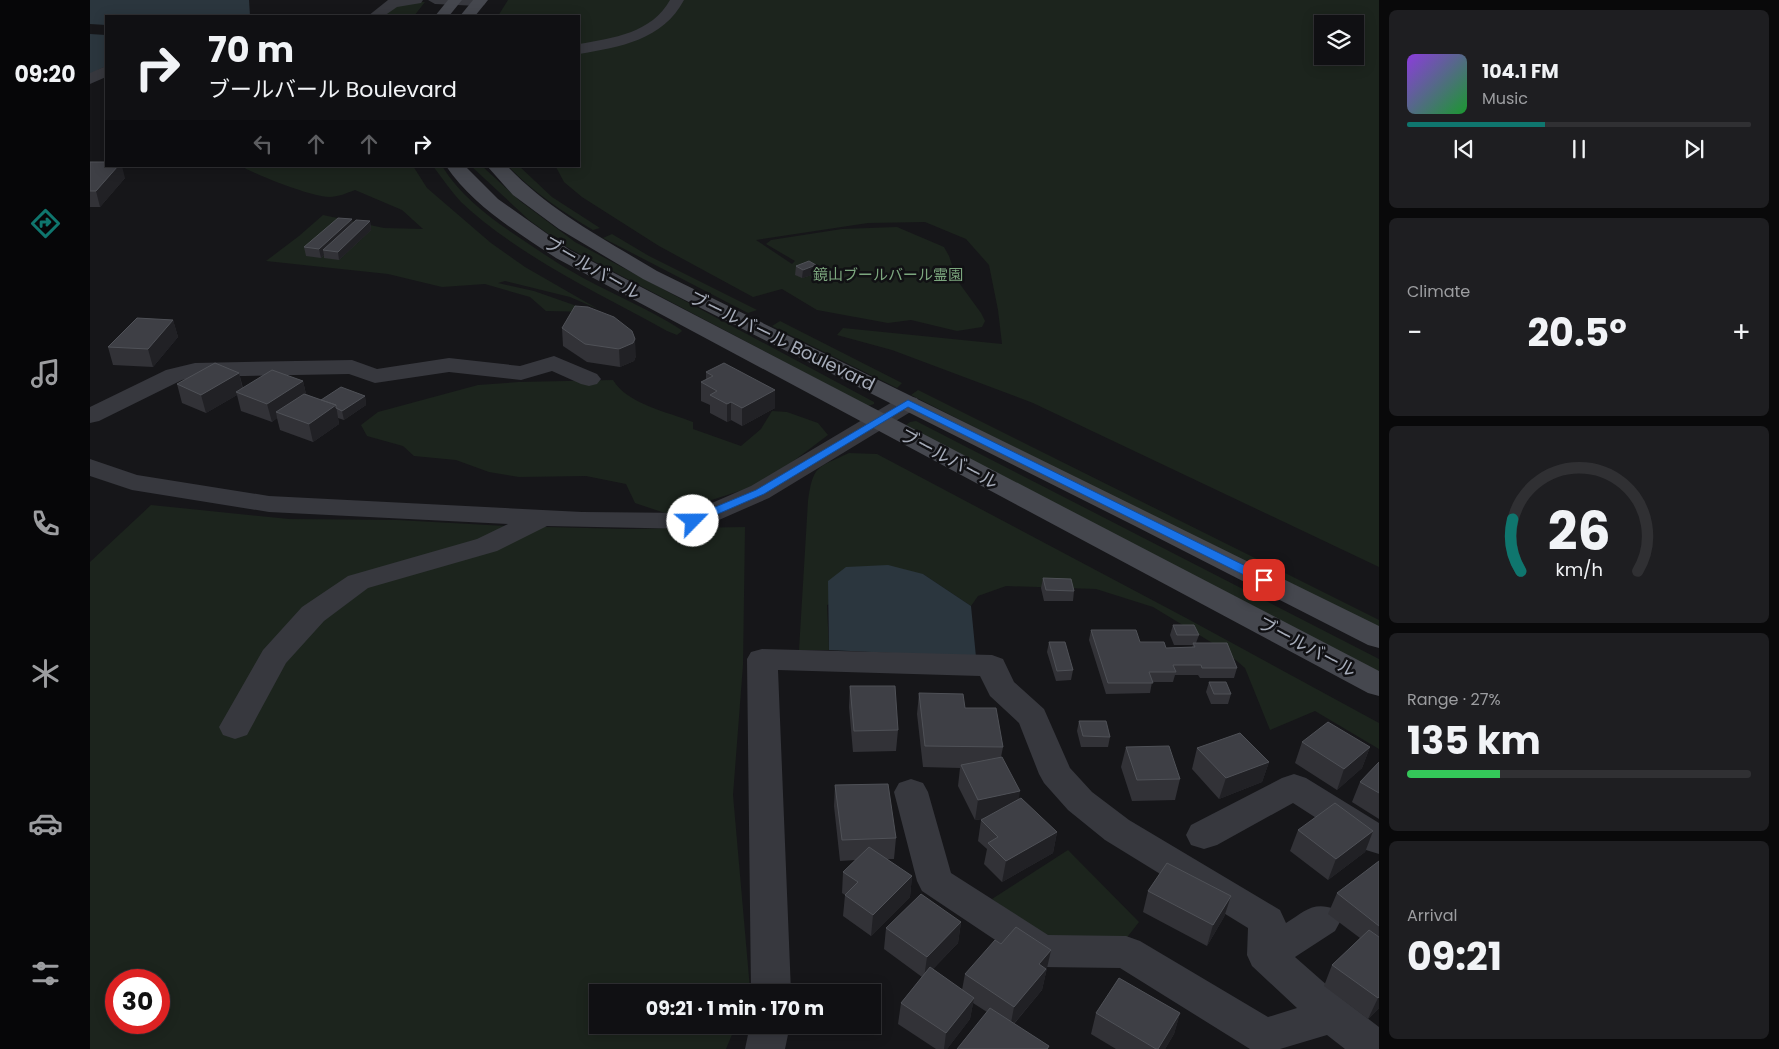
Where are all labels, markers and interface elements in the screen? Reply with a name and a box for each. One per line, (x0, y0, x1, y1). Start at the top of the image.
map controls (1314, 15, 1364, 65)
button: layers (1314, 15, 1364, 65)
text: 70 m (208, 25, 294, 74)
icon: right (125, 35, 190, 100)
text: 104.1 FM (1482, 58, 1559, 85)
text: 09:20 (14, 59, 76, 90)
text: ブールバール Boulevard (208, 74, 457, 105)
text: Music (1482, 87, 1528, 110)
icon: left (249, 130, 277, 158)
icon: ahead (302, 130, 330, 158)
icon: ahead (355, 130, 383, 158)
icon: right (408, 130, 436, 158)
icon: previous (1450, 135, 1478, 163)
icon: pause (1565, 135, 1593, 163)
icon: next (1680, 135, 1708, 163)
icon: directions (28, 206, 63, 241)
street label: ブールバール (539, 230, 645, 305)
park label: 鏡山ブールバール霊園 (813, 264, 963, 285)
text: Climate (1407, 280, 1470, 303)
street label: ブールバール Boulevard (685, 285, 879, 396)
text: 20.5° (1527, 306, 1627, 359)
text: − (1407, 313, 1422, 352)
text: + (1732, 313, 1751, 352)
icon: music (28, 356, 63, 391)
street label: ブールバール (896, 422, 1003, 495)
position arrow (666, 494, 718, 546)
text: 26 (1548, 495, 1610, 568)
icon: phone (28, 506, 63, 541)
text: km/h (1555, 557, 1603, 582)
pin (1243, 559, 1285, 601)
icon: arrive (1250, 566, 1278, 594)
street label: ブールバール (1254, 610, 1361, 683)
icon: climate (28, 656, 63, 691)
text: Range · 27% (1407, 688, 1501, 711)
text: 135 km (1407, 714, 1541, 767)
icon: car (28, 806, 63, 841)
text: Arrival (1407, 904, 1457, 927)
text: 09:21 (1407, 930, 1502, 983)
icon: filters (28, 956, 63, 991)
speed limit sign: 30 (105, 969, 170, 1034)
text: 09:21 · 1 min · 170 m (646, 995, 824, 1022)

